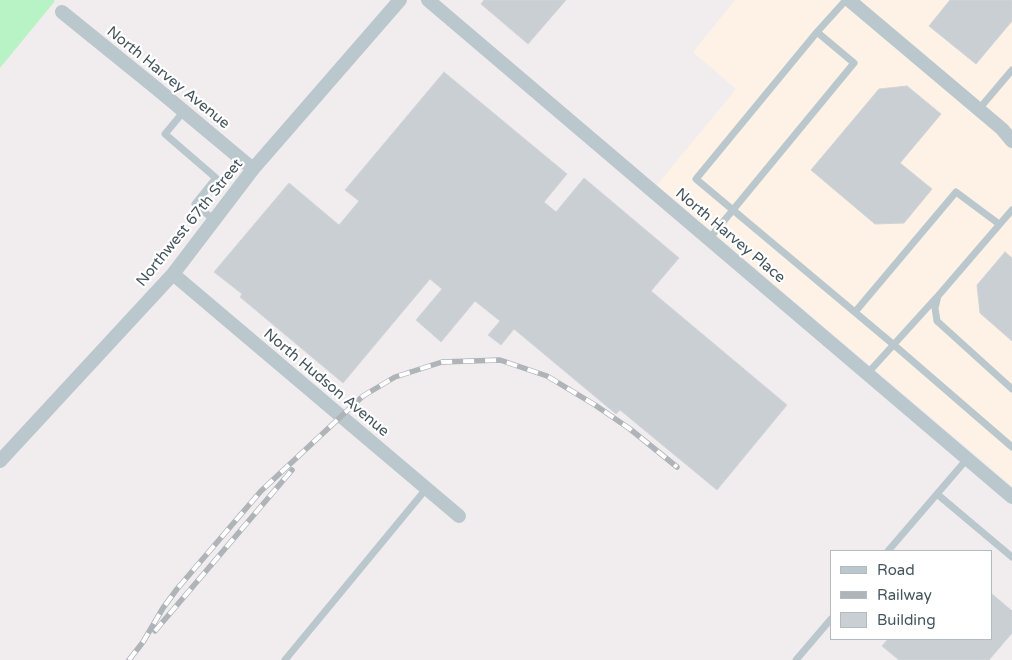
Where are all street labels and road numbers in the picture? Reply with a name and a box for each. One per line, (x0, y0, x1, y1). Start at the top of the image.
street label: North Harvey Avenue (103, 23, 233, 133)
street label: Northwest 67th Street (133, 156, 247, 290)
street label: North Harvey Place (671, 185, 789, 287)
street label: North Hudson Avenue (260, 325, 392, 441)

